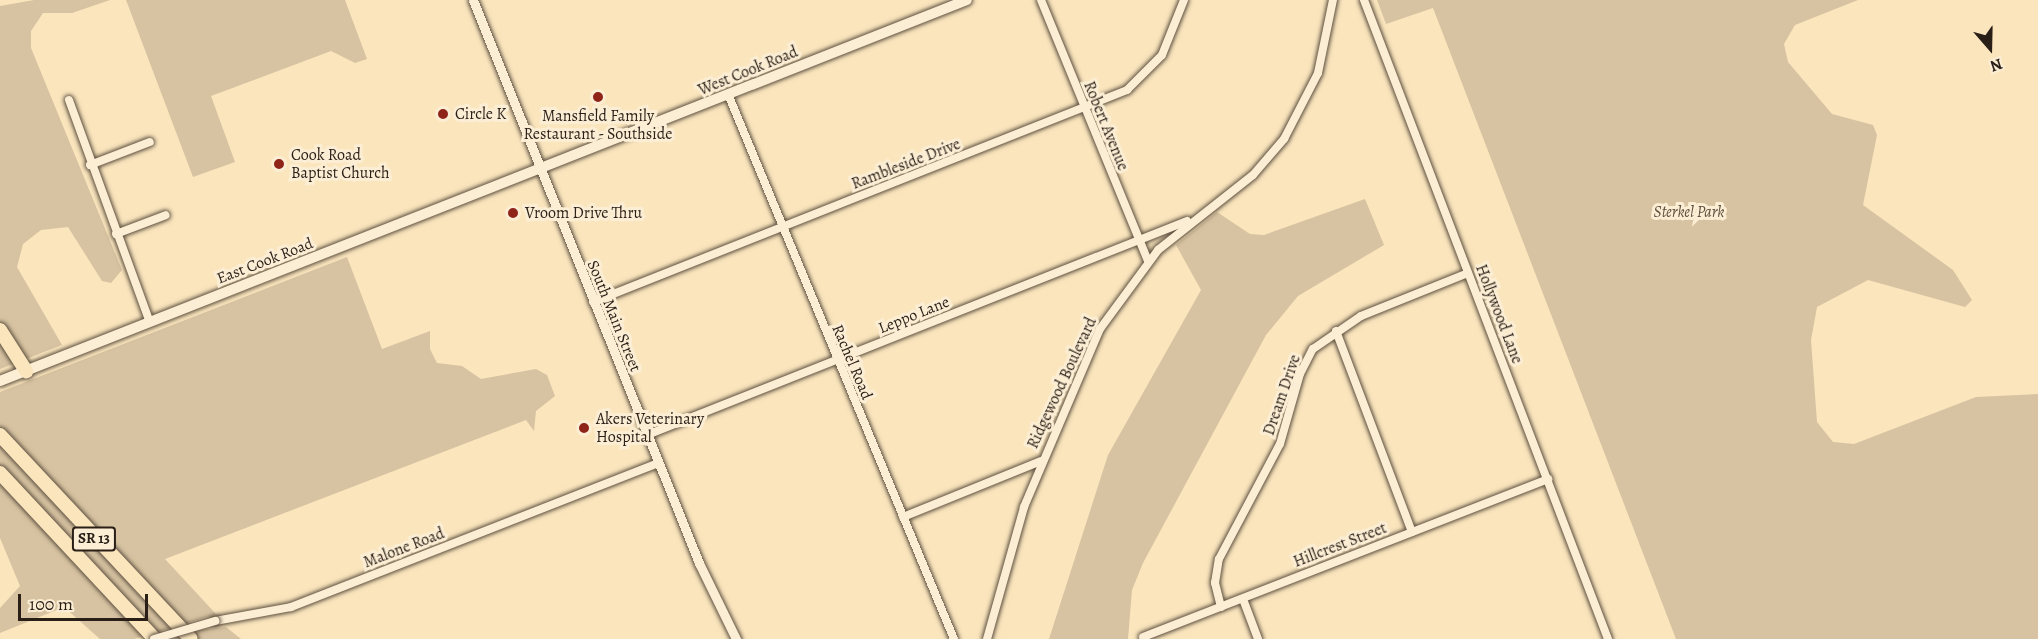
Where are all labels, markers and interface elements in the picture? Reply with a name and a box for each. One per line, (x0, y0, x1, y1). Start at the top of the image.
north arrow (1960, 18, 2020, 78)
street label: West Cook Road (695, 42, 801, 100)
text: N (1987, 53, 2005, 77)
street label: Robert Avenue (1079, 78, 1133, 174)
marker: Mansfield Family Restaurant - Southside (591, 90, 605, 104)
place label: Circle K (455, 104, 506, 124)
place label: Mansfield Family Restaurant - Southside (523, 106, 673, 144)
marker: Circle K (436, 107, 450, 121)
street label: Rambleside Drive (849, 134, 963, 194)
place label: Cook Road Baptist Church (291, 145, 390, 183)
marker: Cook Road Baptist Church (272, 157, 286, 171)
park label: Sterkel Park (1654, 202, 1724, 222)
place label: Vroom Drive Thru (525, 203, 642, 223)
marker: Vroom Drive Thru (506, 206, 520, 220)
street label: East Cook Road (214, 234, 316, 288)
street label: South Main Street (583, 258, 645, 374)
street label: Hollywood Lane (1471, 262, 1527, 366)
street label: Leppo Lane (876, 292, 952, 338)
street label: Ridgewood Boulevard (1023, 314, 1101, 452)
street label: Rachel Road (828, 322, 876, 402)
street label: Dream Drive (1259, 352, 1305, 438)
place label: Akers Veterinary Hospital (596, 409, 704, 447)
marker: Akers Veterinary Hospital (577, 421, 591, 435)
street label: Hillcrest Street (1291, 518, 1389, 572)
street label: Malone Road (361, 524, 447, 572)
road number: SR 13 (72, 527, 116, 551)
scale bar (21, 582, 152, 620)
text: 100 m (29, 592, 73, 616)

